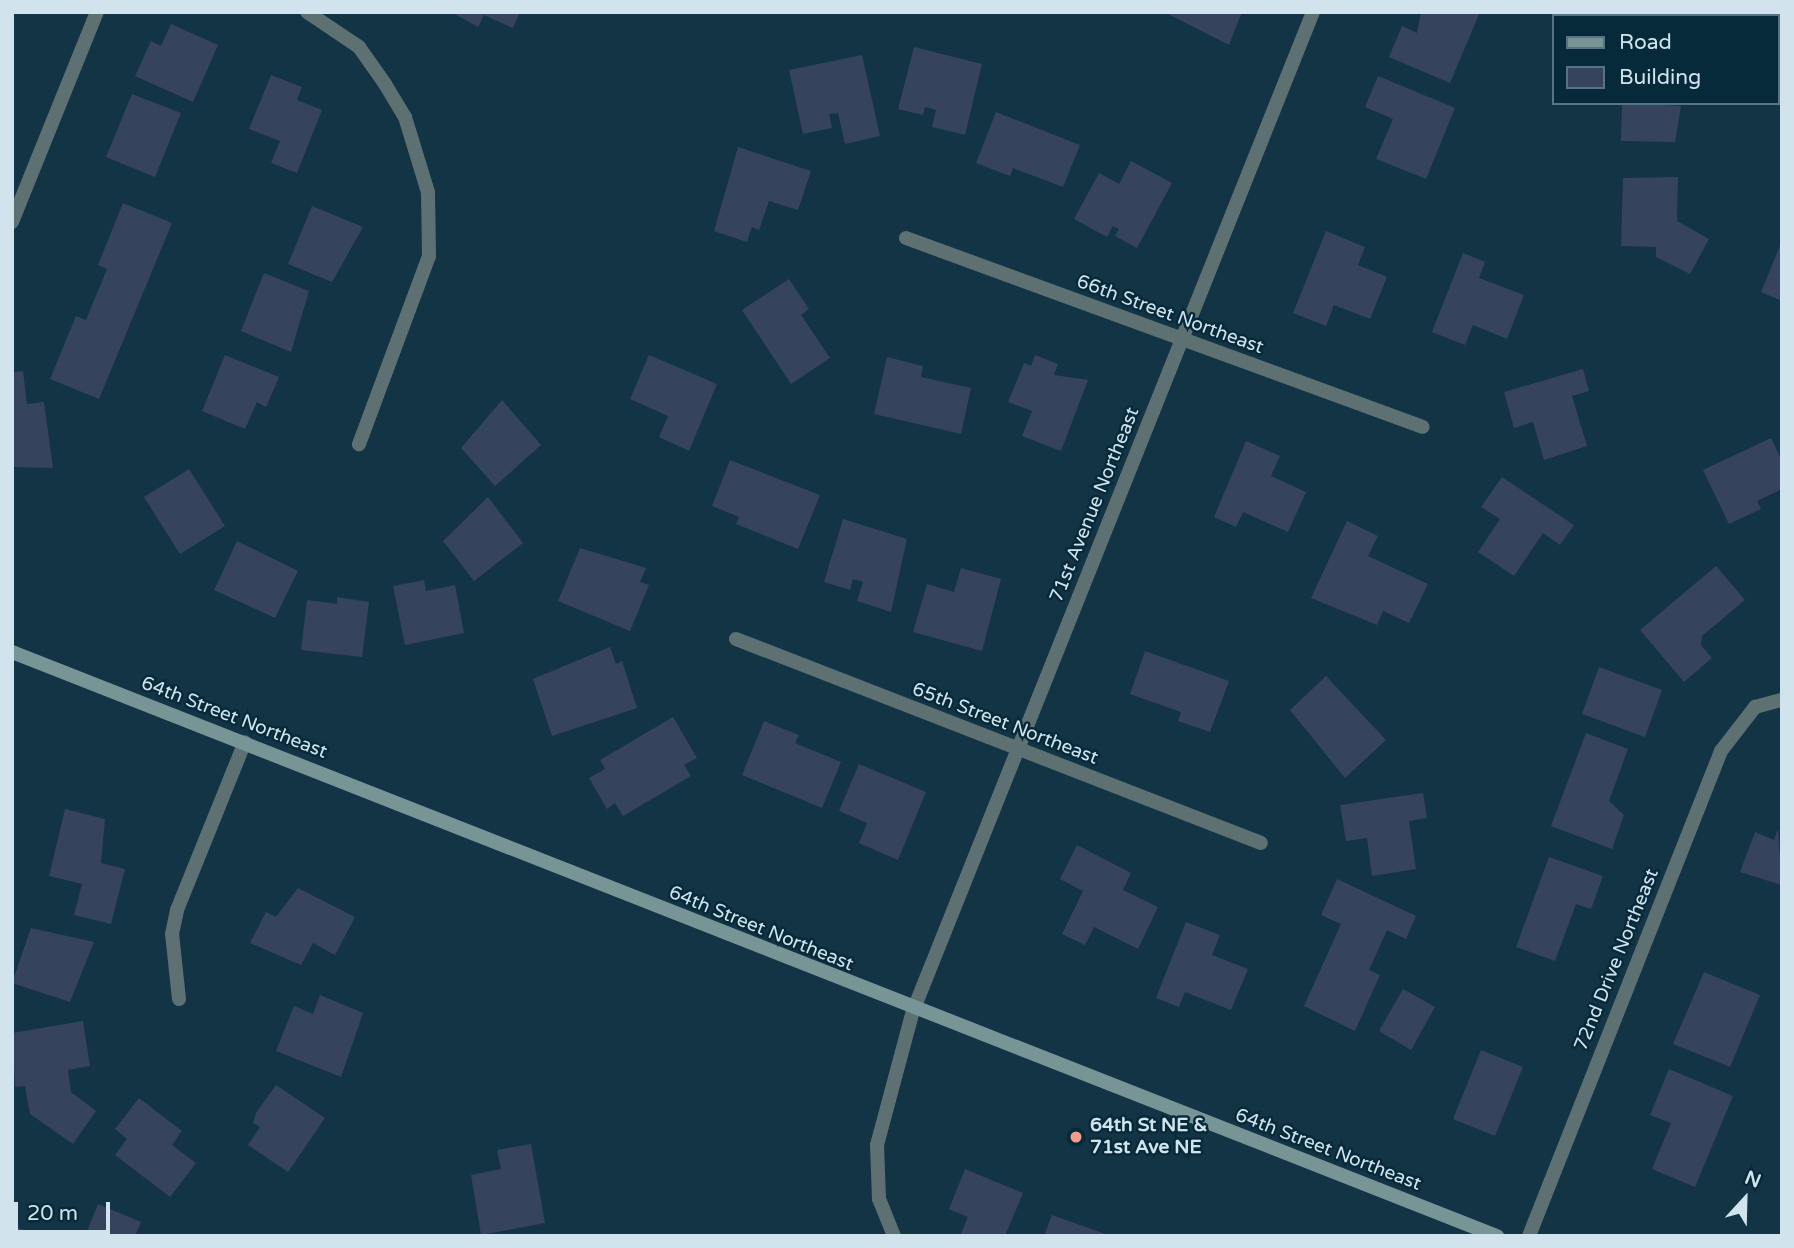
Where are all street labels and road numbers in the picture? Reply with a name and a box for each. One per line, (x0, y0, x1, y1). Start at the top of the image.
street label: 66th Street Northeast (1073, 271, 1267, 359)
street label: 71st Avenue Northeast (1045, 404, 1145, 606)
street label: 64th Street Northeast (138, 672, 330, 764)
street label: 65th Street Northeast (909, 678, 1101, 770)
street label: 72nd Drive Northeast (1570, 866, 1664, 1054)
street label: 64th Street Northeast (665, 881, 857, 977)
street label: 64th Street Northeast (1232, 1104, 1424, 1196)

